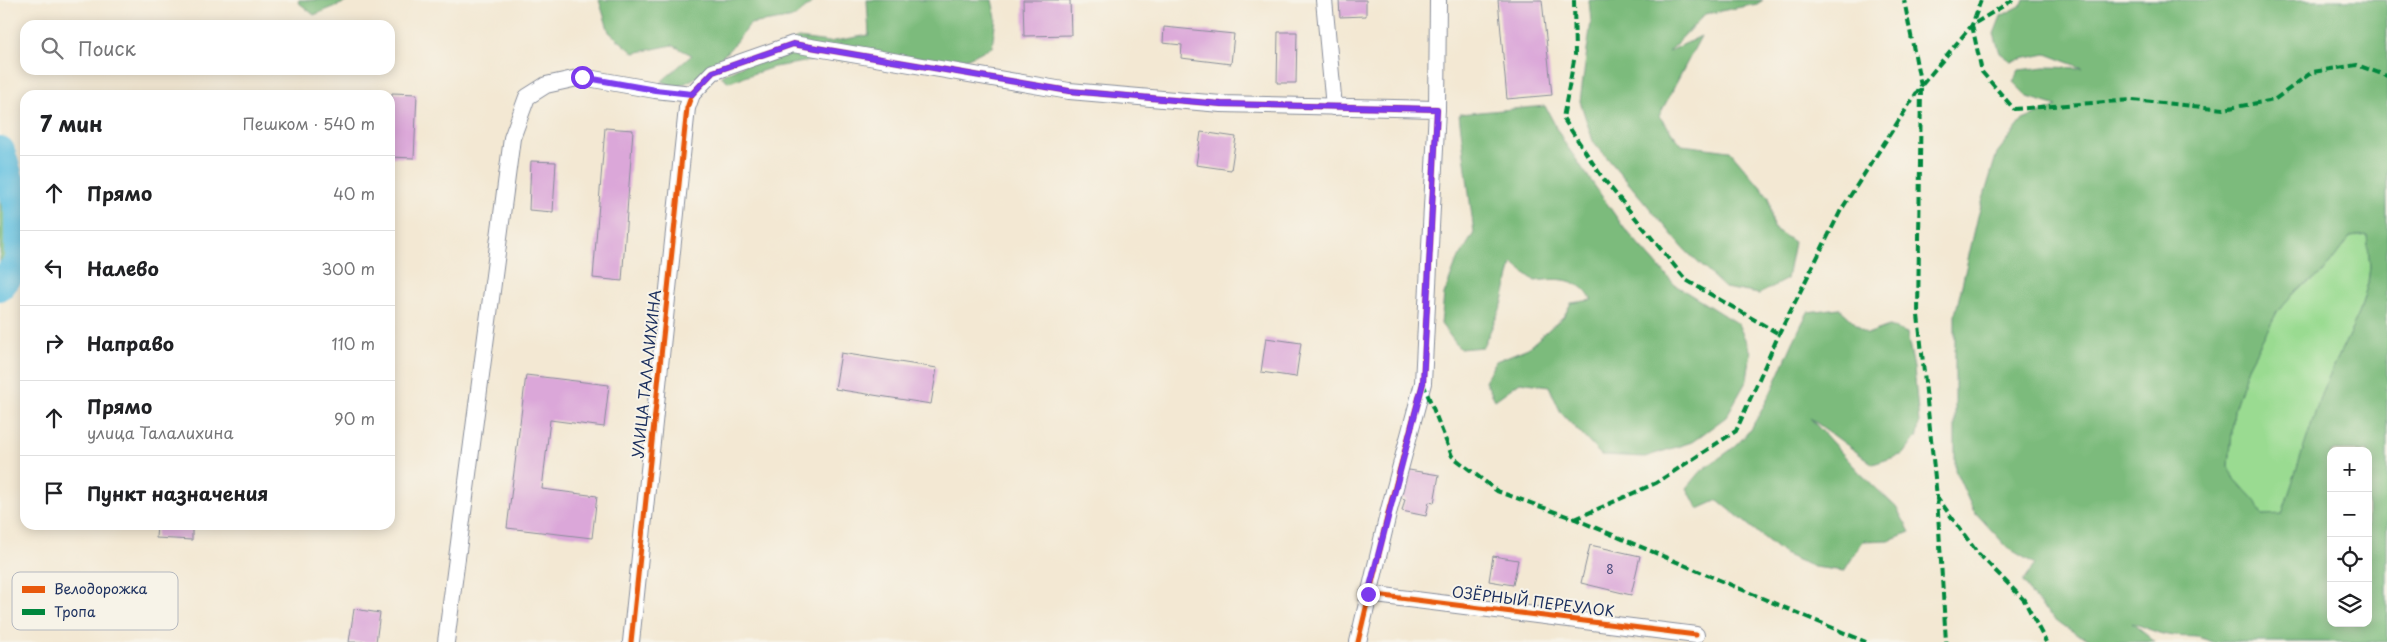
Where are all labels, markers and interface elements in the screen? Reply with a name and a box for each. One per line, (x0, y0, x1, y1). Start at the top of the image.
search box (20, 20, 395, 75)
icon: search (38, 34, 66, 62)
text: Поиск (78, 34, 136, 62)
route start (571, 66, 594, 89)
text: 7 мин (40, 107, 103, 139)
text: Пешком · 540 m (242, 111, 375, 135)
icon: ahead (40, 179, 68, 207)
text: Прямо (87, 179, 152, 207)
text: 40 m (333, 181, 375, 205)
icon: left (40, 254, 68, 282)
text: Налево (87, 254, 159, 282)
text: 300 m (321, 256, 375, 280)
street label: УЛИЦА ТАЛАЛИХИНА (625, 288, 666, 459)
icon: right (40, 329, 68, 357)
text: Направо (87, 329, 174, 357)
text: 110 m (332, 331, 375, 355)
text: Прямо (87, 392, 152, 420)
icon: ahead (40, 404, 68, 432)
text: 90 m (334, 406, 375, 430)
text: улица Талалихина (87, 420, 234, 444)
map controls (2327, 447, 2372, 627)
button: + (2327, 447, 2372, 492)
icon: arrive (40, 479, 68, 507)
text: Пункт назначения (87, 479, 268, 507)
button: − (2327, 492, 2372, 537)
button: locate (2327, 537, 2372, 582)
house number: 8 (1606, 560, 1614, 578)
legend (12, 572, 178, 630)
text: Велодорожка (54, 578, 148, 599)
street label: ОЗЁРНЫЙ ПЕРЕУЛОК (1451, 579, 1616, 622)
button: layers (2327, 582, 2372, 627)
route end (1357, 583, 1380, 606)
text: Тропа (54, 601, 96, 622)

